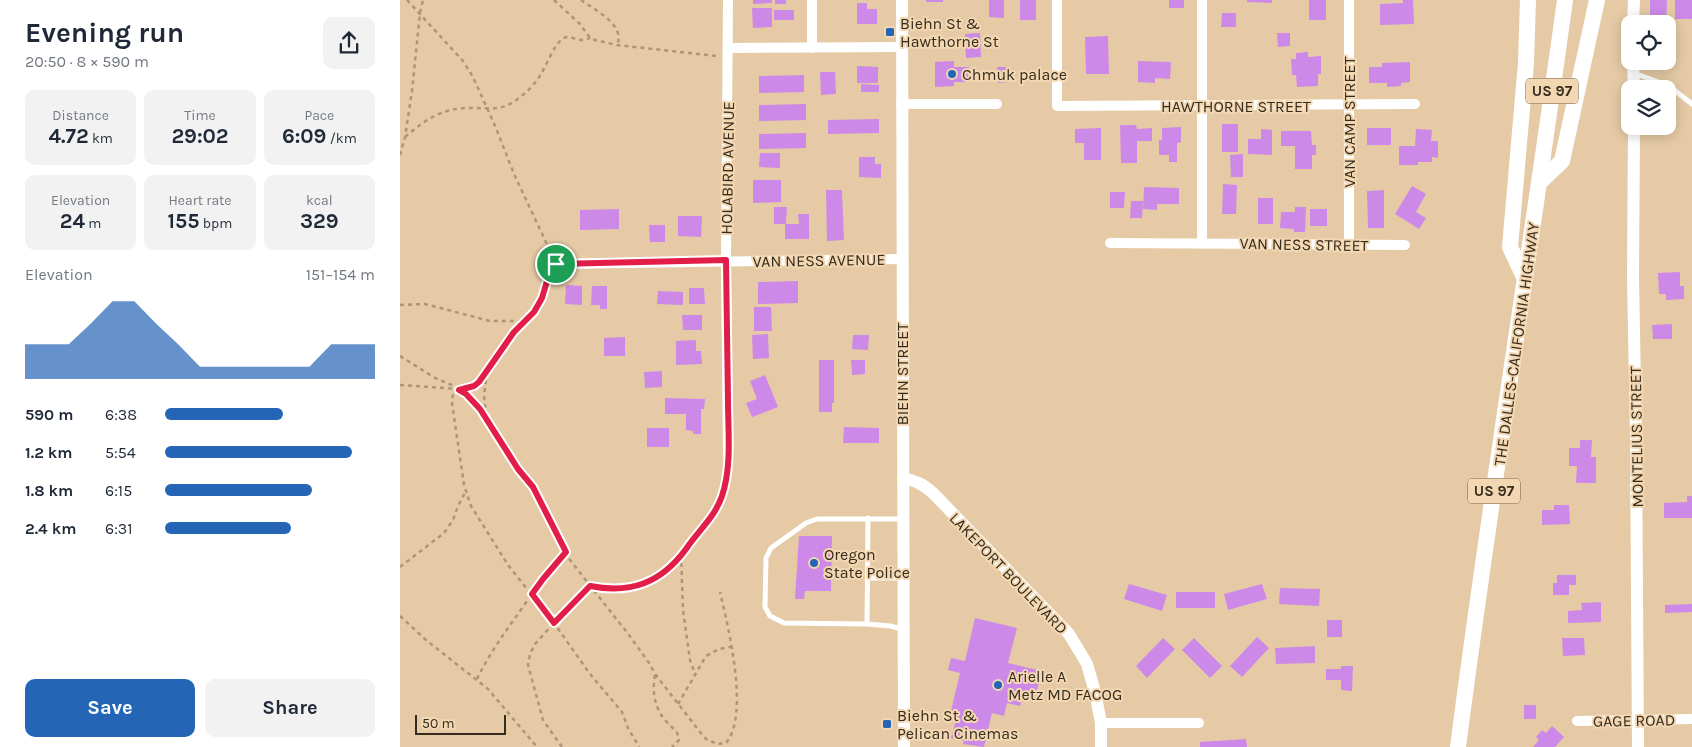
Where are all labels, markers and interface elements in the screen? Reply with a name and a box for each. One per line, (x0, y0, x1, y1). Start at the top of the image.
place label: Biehn St & Hawthorne St (900, 14, 999, 51)
map controls (1621, 15, 1676, 135)
button: locate (1621, 15, 1676, 70)
text: Evening run (25, 16, 184, 49)
button: share (323, 17, 375, 69)
marker: Biehn St & Hawthorne St (884, 26, 896, 38)
text: 20:50 · 8 × 590 m (25, 52, 149, 71)
street label: VAN CAMP STREET (1340, 56, 1359, 188)
place label: Chmuk palace (962, 65, 1067, 84)
marker: Chmuk palace (946, 68, 958, 80)
road number: US 97 (1526, 78, 1578, 104)
button: layers (1621, 80, 1676, 135)
street label: HAWTHORNE STREET (1161, 97, 1311, 116)
street label: HOLABIRD AVENUE (717, 101, 738, 235)
text: Distance (52, 107, 109, 124)
text: Time (184, 107, 216, 124)
text: Pace (304, 107, 334, 124)
text: 4.72 (48, 124, 89, 148)
text: 29:02 (171, 124, 229, 148)
text: 6:09 (282, 124, 326, 148)
text: km (89, 130, 113, 147)
text: /km (326, 130, 357, 147)
text: Elevation (51, 192, 110, 209)
text: Heart rate (168, 192, 232, 209)
text: kcal (306, 192, 333, 209)
text: 24 (60, 209, 85, 233)
text: 155 (168, 209, 200, 233)
text: 329 (300, 209, 339, 233)
text: m (85, 215, 101, 232)
text: bpm (200, 215, 232, 232)
street label: THE DALLES-CALIFORNIA HIGHWAY (1490, 221, 1543, 467)
street label: VAN NESS STREET (1239, 234, 1369, 255)
pin (535, 243, 577, 285)
icon: arrive (542, 250, 570, 278)
street label: VAN NESS AVENUE (753, 250, 885, 271)
text: Elevation (25, 265, 93, 284)
text: 151–154 m (306, 265, 375, 284)
street label: BIEHN STREET (893, 323, 912, 425)
street label: MONTELIUS STREET (1626, 366, 1647, 508)
text: 590 m (25, 405, 73, 424)
text: 6:38 (105, 405, 137, 424)
text: 1.2 km (25, 443, 73, 462)
text: 5:54 (105, 443, 136, 462)
road number: US 97 (1468, 478, 1520, 504)
text: 1.8 km (25, 481, 73, 500)
text: 6:15 (105, 481, 132, 500)
street label: LAKEPORT BOULEVARD (946, 509, 1072, 638)
text: 2.4 km (25, 519, 76, 538)
text: 6:31 (105, 519, 133, 538)
place label: Oregon State Police (824, 545, 910, 582)
marker: Oregon State Police (808, 557, 820, 569)
place label: Arielle A Metz MD FACOG (1008, 667, 1122, 704)
button: Save (25, 679, 195, 737)
button: Share (205, 679, 375, 737)
marker: Arielle A Metz MD FACOG (992, 679, 1004, 691)
place label: Biehn St & Pelican Cinemas (897, 706, 1018, 743)
street label: GAGE ROAD (1593, 710, 1675, 731)
scale bar (415, 712, 506, 735)
text: 50 m (422, 715, 455, 732)
marker: Biehn St & Pelican Cinemas (881, 718, 893, 730)

